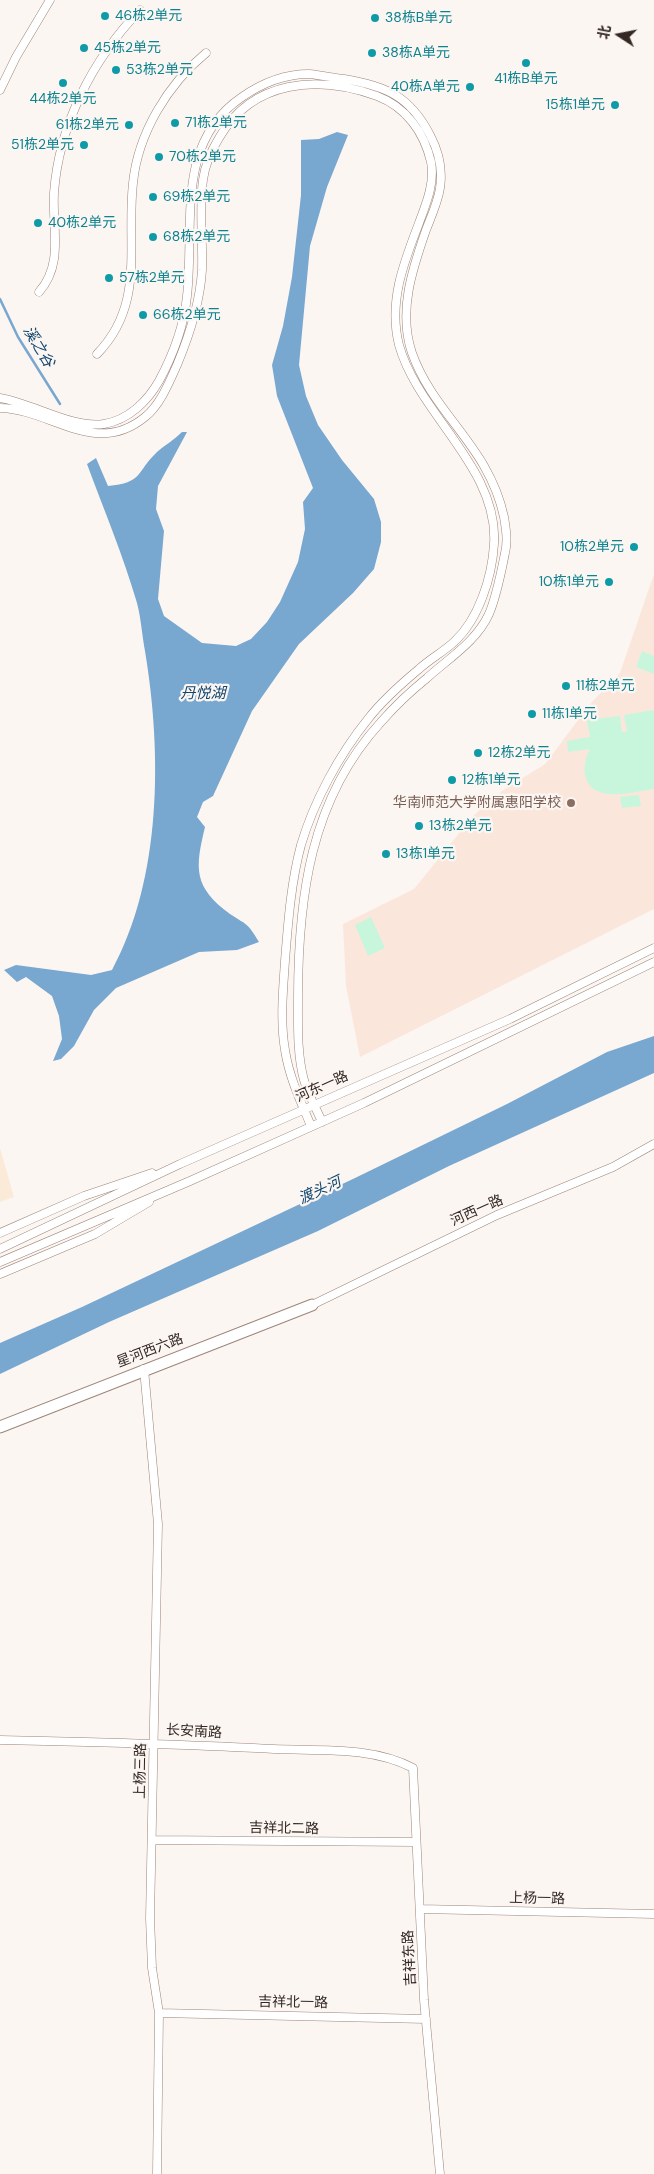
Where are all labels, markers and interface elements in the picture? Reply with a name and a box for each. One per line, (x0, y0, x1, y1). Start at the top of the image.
place label: 46栋2单元 (115, 8, 182, 24)
marker: 46栋2单元 (99, 10, 111, 22)
place label: 38栋B单元 (385, 10, 452, 26)
north arrow (594, 10, 644, 60)
marker: 38栋B单元 (369, 12, 381, 24)
text: 北 (594, 24, 614, 41)
place label: 45栋2单元 (94, 40, 161, 56)
marker: 45栋2单元 (78, 42, 90, 54)
place label: 38栋A单元 (382, 45, 450, 61)
marker: 38栋A单元 (366, 47, 378, 59)
marker: 41栋B单元 (520, 57, 532, 69)
place label: 53栋2单元 (126, 62, 193, 78)
marker: 53栋2单元 (110, 64, 122, 76)
place label: 41栋B单元 (494, 71, 558, 87)
marker: 44栋2单元 (57, 77, 69, 89)
place label: 40栋A单元 (391, 79, 460, 95)
marker: 40栋A单元 (464, 81, 476, 93)
place label: 44栋2单元 (29, 91, 97, 107)
place label: 15栋1单元 (546, 97, 605, 113)
marker: 15栋1单元 (609, 99, 621, 111)
place label: 71栋2单元 (185, 115, 247, 131)
place label: 61栋2单元 (56, 117, 119, 133)
marker: 71栋2单元 (169, 117, 181, 129)
marker: 61栋2单元 (123, 119, 135, 131)
place label: 51栋2单元 (11, 137, 74, 153)
marker: 51栋2单元 (78, 139, 90, 151)
place label: 70栋2单元 (169, 149, 236, 165)
marker: 70栋2单元 (153, 151, 165, 163)
place label: 69栋2单元 (163, 189, 230, 205)
marker: 69栋2单元 (147, 191, 159, 203)
place label: 40栋2单元 (48, 215, 116, 231)
marker: 40栋2单元 (32, 217, 44, 229)
place label: 68栋2单元 (163, 229, 230, 245)
marker: 68栋2单元 (147, 231, 159, 243)
place label: 57栋2单元 (119, 270, 185, 286)
marker: 57栋2单元 (103, 272, 115, 284)
place label: 66栋2单元 (153, 307, 221, 323)
marker: 66栋2单元 (137, 309, 149, 321)
water label: 溪之谷 (19, 323, 57, 371)
place label: 10栋2单元 (560, 539, 624, 555)
marker: 10栋2单元 (628, 541, 640, 553)
place label: 10栋1单元 (539, 574, 599, 590)
marker: 10栋1单元 (603, 576, 615, 588)
place label: 11栋2单元 (576, 678, 635, 694)
marker: 11栋2单元 (560, 680, 572, 692)
water label: 丹悦湖 (181, 685, 225, 703)
place label: 11栋1单元 (542, 706, 597, 722)
marker: 11栋1单元 (526, 708, 538, 720)
place label: 12栋2单元 (488, 745, 550, 761)
marker: 12栋2单元 (472, 747, 484, 759)
place label: 12栋1单元 (462, 772, 521, 788)
marker: 12栋1单元 (446, 774, 458, 786)
place label: 华南师范大学附属惠阳学校 (393, 795, 561, 811)
marker: 华南师范大学附属惠阳学校 (565, 797, 577, 809)
place label: 13栋2单元 (429, 818, 492, 834)
marker: 13栋2单元 (413, 820, 425, 832)
place label: 13栋1单元 (396, 846, 455, 862)
marker: 13栋1单元 (380, 848, 392, 860)
street label: 河东一路 (293, 1068, 351, 1106)
water label: 渡头河 (296, 1173, 344, 1209)
street label: 河西一路 (448, 1192, 506, 1230)
street label: 星河西六路 (114, 1331, 186, 1371)
street label: 长安南路 (166, 1722, 222, 1742)
street label: 上杨三路 (132, 1743, 150, 1799)
street label: 吉祥北二路 (249, 1820, 319, 1838)
street label: 上杨一路 (509, 1890, 565, 1908)
street label: 吉祥东路 (400, 1930, 420, 1986)
street label: 吉祥北一路 (258, 1994, 328, 2012)

